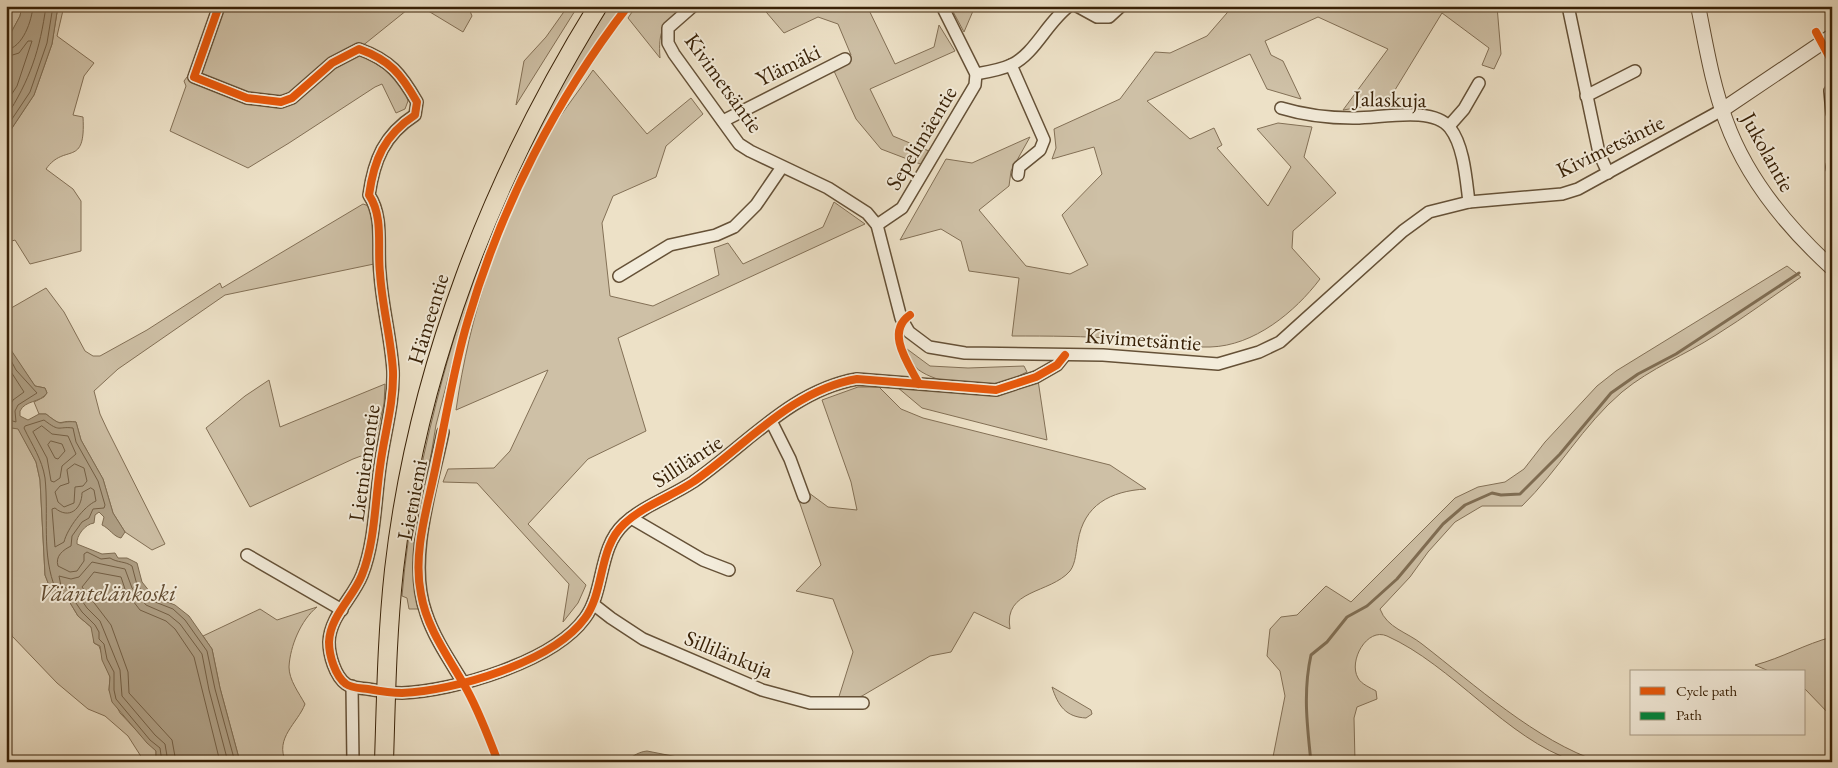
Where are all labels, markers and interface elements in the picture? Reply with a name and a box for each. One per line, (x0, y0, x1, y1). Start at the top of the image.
street label: Kivimetsäntie (678, 27, 770, 139)
street label: Ylämäki (751, 37, 825, 93)
street label: Sepelimäentie (879, 80, 964, 195)
street label: Jalaskuja (1351, 84, 1427, 114)
street label: Jukolantie (1733, 105, 1802, 197)
street label: Kivimetsäntie (1551, 107, 1669, 185)
street label: Hämeentie (401, 270, 456, 368)
street label: Kivimetsäntie (1084, 320, 1202, 358)
street label: Lietniementie (341, 402, 387, 523)
street label: Silliläntie (646, 427, 728, 494)
street label: Lietniemi (390, 457, 434, 543)
water label: Vääntelänkoski (38, 577, 177, 608)
street label: Sillilänkuja (680, 623, 778, 685)
legend (1630, 670, 1806, 736)
text: Cycle path (1676, 681, 1738, 700)
text: Path (1676, 705, 1702, 724)

